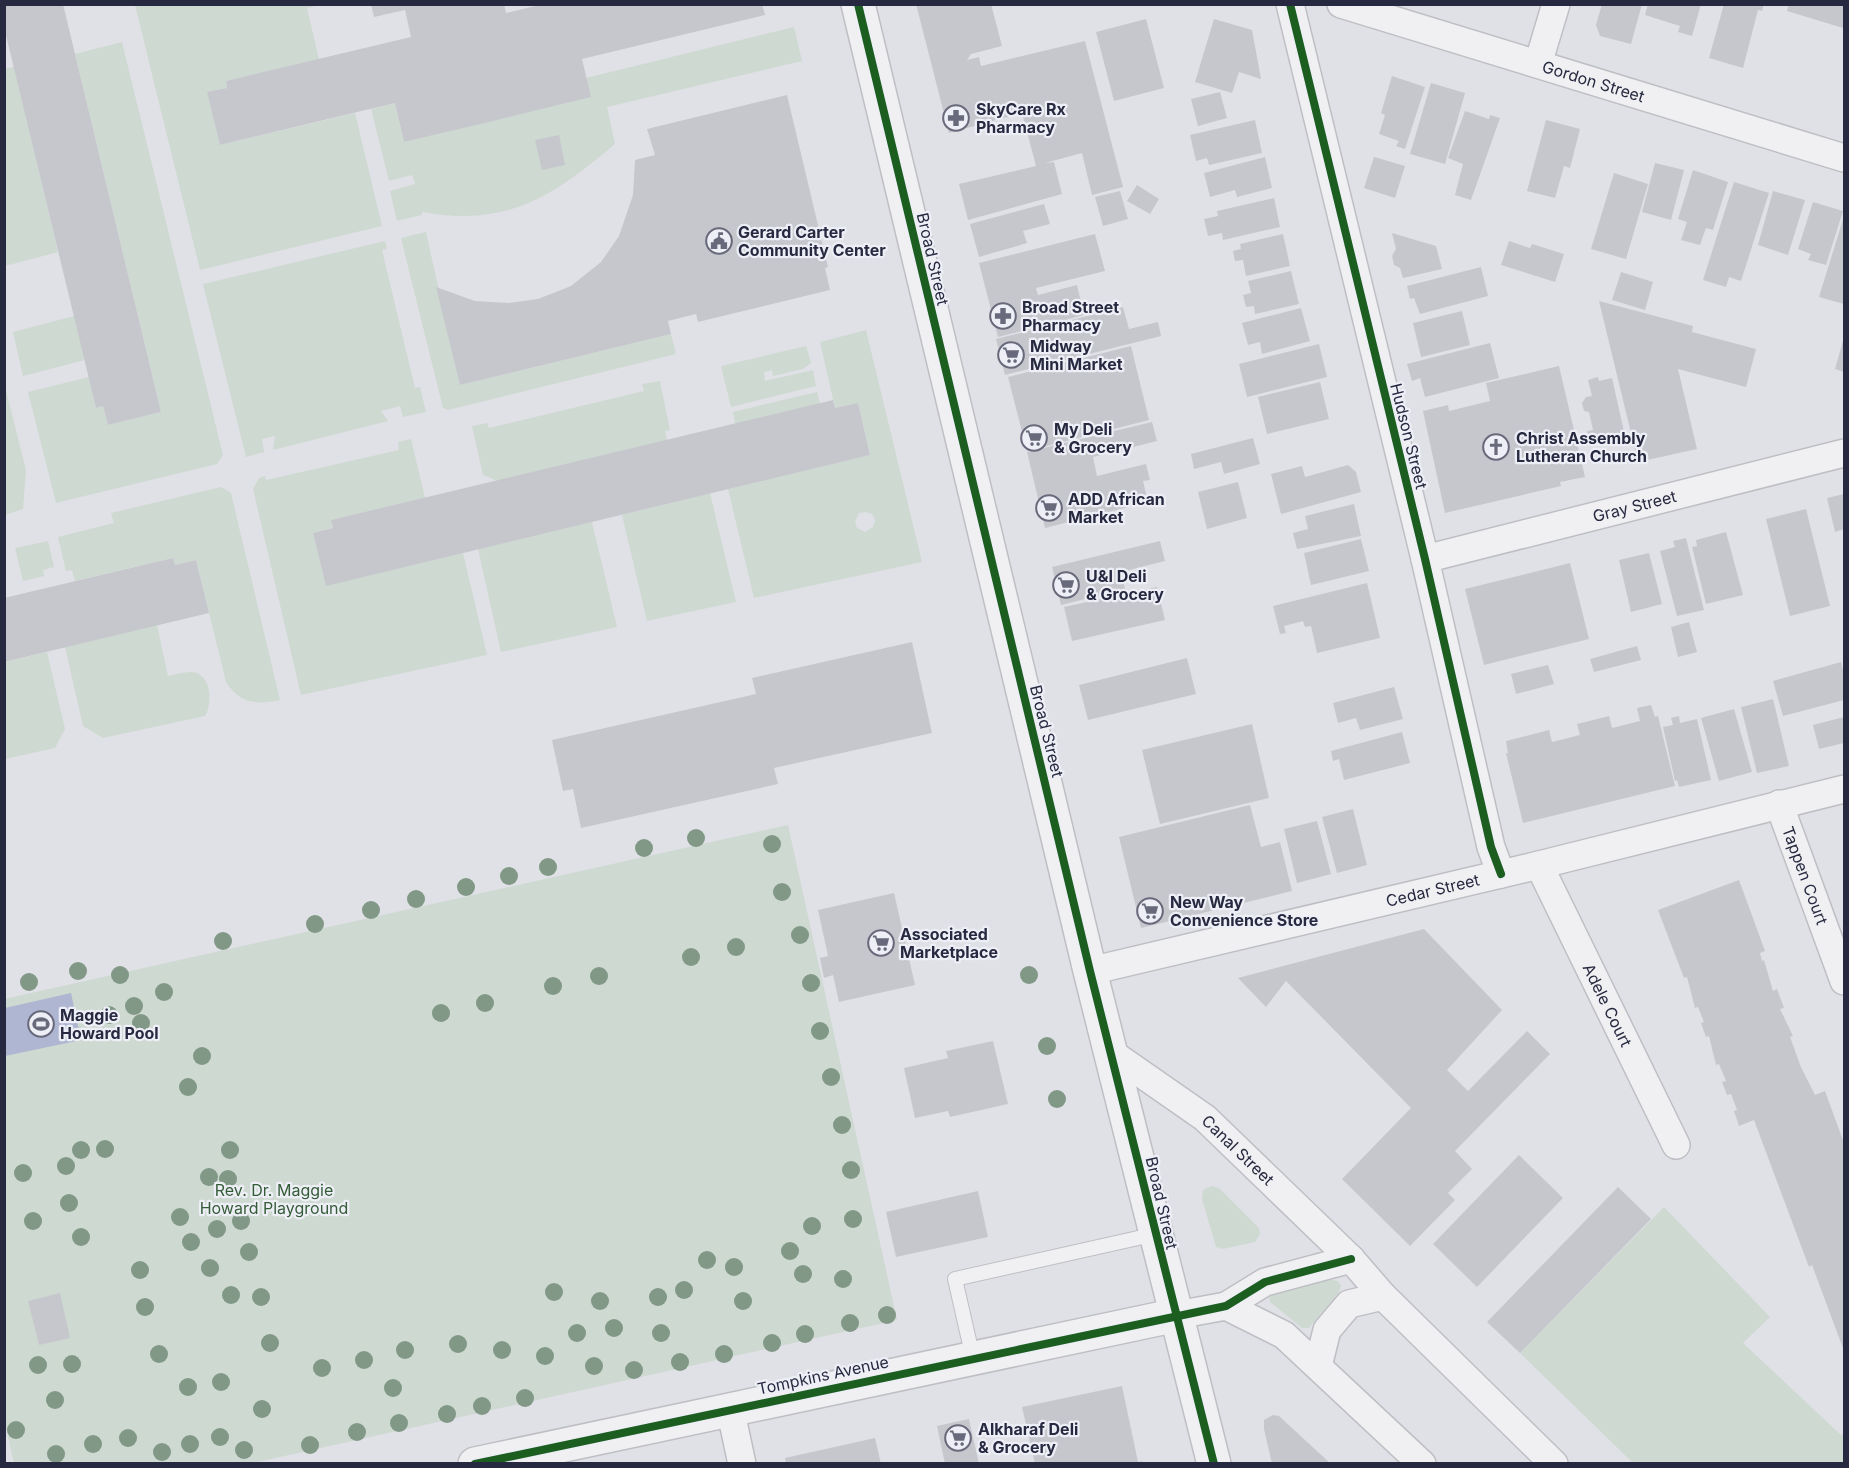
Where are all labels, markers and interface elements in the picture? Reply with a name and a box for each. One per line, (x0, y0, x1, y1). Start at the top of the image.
street label: Gordon Street (1540, 56, 1647, 106)
place label: SkyCare Rx Pharmacy (976, 99, 1066, 137)
pharmacy icon: SkyCare Rx Pharmacy (941, 103, 971, 133)
street label: Broad Street (913, 211, 953, 307)
place label: Gerard Carter Community Center (738, 222, 886, 260)
public building icon: Gerard Carter Community Center (704, 226, 734, 256)
place label: Broad Street Pharmacy (1022, 297, 1119, 335)
pharmacy icon: Broad Street Pharmacy (988, 301, 1018, 331)
place label: Midway Mini Market (1030, 336, 1123, 374)
supermarket icon: Midway Mini Market (996, 340, 1026, 370)
street label: Hudson Street (1386, 381, 1432, 491)
place label: My Deli & Grocery (1054, 419, 1132, 457)
supermarket icon: My Deli & Grocery (1019, 423, 1049, 453)
place label: Christ Assembly Lutheran Church (1516, 428, 1647, 466)
church icon: Christ Assembly Lutheran Church (1481, 432, 1511, 462)
street label: Gray Street (1591, 486, 1678, 526)
place label: ADD African Market (1068, 489, 1165, 527)
supermarket icon: ADD African Market (1034, 493, 1064, 523)
place label: U&I Deli & Grocery (1086, 566, 1164, 604)
supermarket icon: U&I Deli & Grocery (1051, 570, 1081, 600)
street label: Broad Street (1026, 683, 1068, 779)
street label: Tappen Court (1778, 823, 1832, 927)
street label: Cedar Street (1384, 869, 1481, 911)
place label: New Way Convenience Store (1170, 892, 1318, 930)
supermarket icon: New Way Convenience Store (1135, 896, 1165, 926)
place label: Associated Marketplace (900, 924, 998, 962)
supermarket icon: Associated Marketplace (866, 928, 896, 958)
street label: Adele Court (1579, 960, 1636, 1050)
place label: Maggie Howard Pool (60, 1005, 159, 1043)
sports icon: Maggie Howard Pool (26, 1009, 56, 1039)
street label: Canal Street (1198, 1111, 1278, 1189)
street label: Broad Street (1142, 1155, 1182, 1251)
park label: Rev. Dr. Maggie Howard Playground (200, 1180, 348, 1218)
street label: Tompkins Avenue (756, 1351, 890, 1399)
place label: Alkharaf Deli & Grocery (978, 1419, 1078, 1457)
supermarket icon: Alkharaf Deli & Grocery (943, 1423, 973, 1453)

